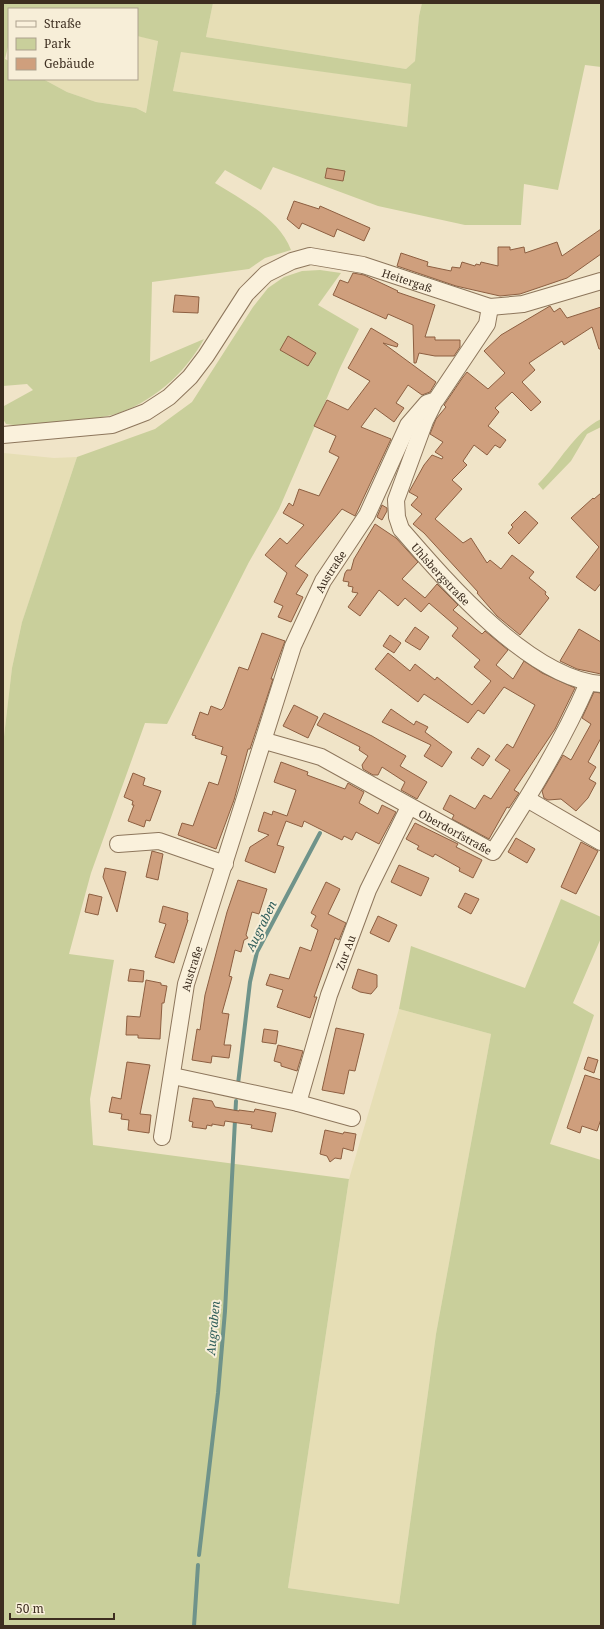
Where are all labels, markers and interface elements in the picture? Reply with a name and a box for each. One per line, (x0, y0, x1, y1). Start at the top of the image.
legend (8, 8, 138, 80)
text: Straße (44, 15, 81, 32)
text: Park (44, 35, 72, 52)
text: Gebäude (44, 55, 95, 72)
street label: Heitergaß (380, 264, 435, 295)
street label: Uhlsbergstraße (409, 539, 474, 608)
street label: Austraße (311, 547, 349, 595)
street label: Oberdorfstraße (416, 805, 495, 858)
water label: Augraben (241, 898, 281, 955)
street label: Zur Au (332, 933, 358, 972)
street label: Austraße (177, 944, 205, 993)
water label: Augraben (202, 1300, 224, 1357)
scale bar (10, 1595, 114, 1621)
text: 50 m (16, 1600, 44, 1617)

